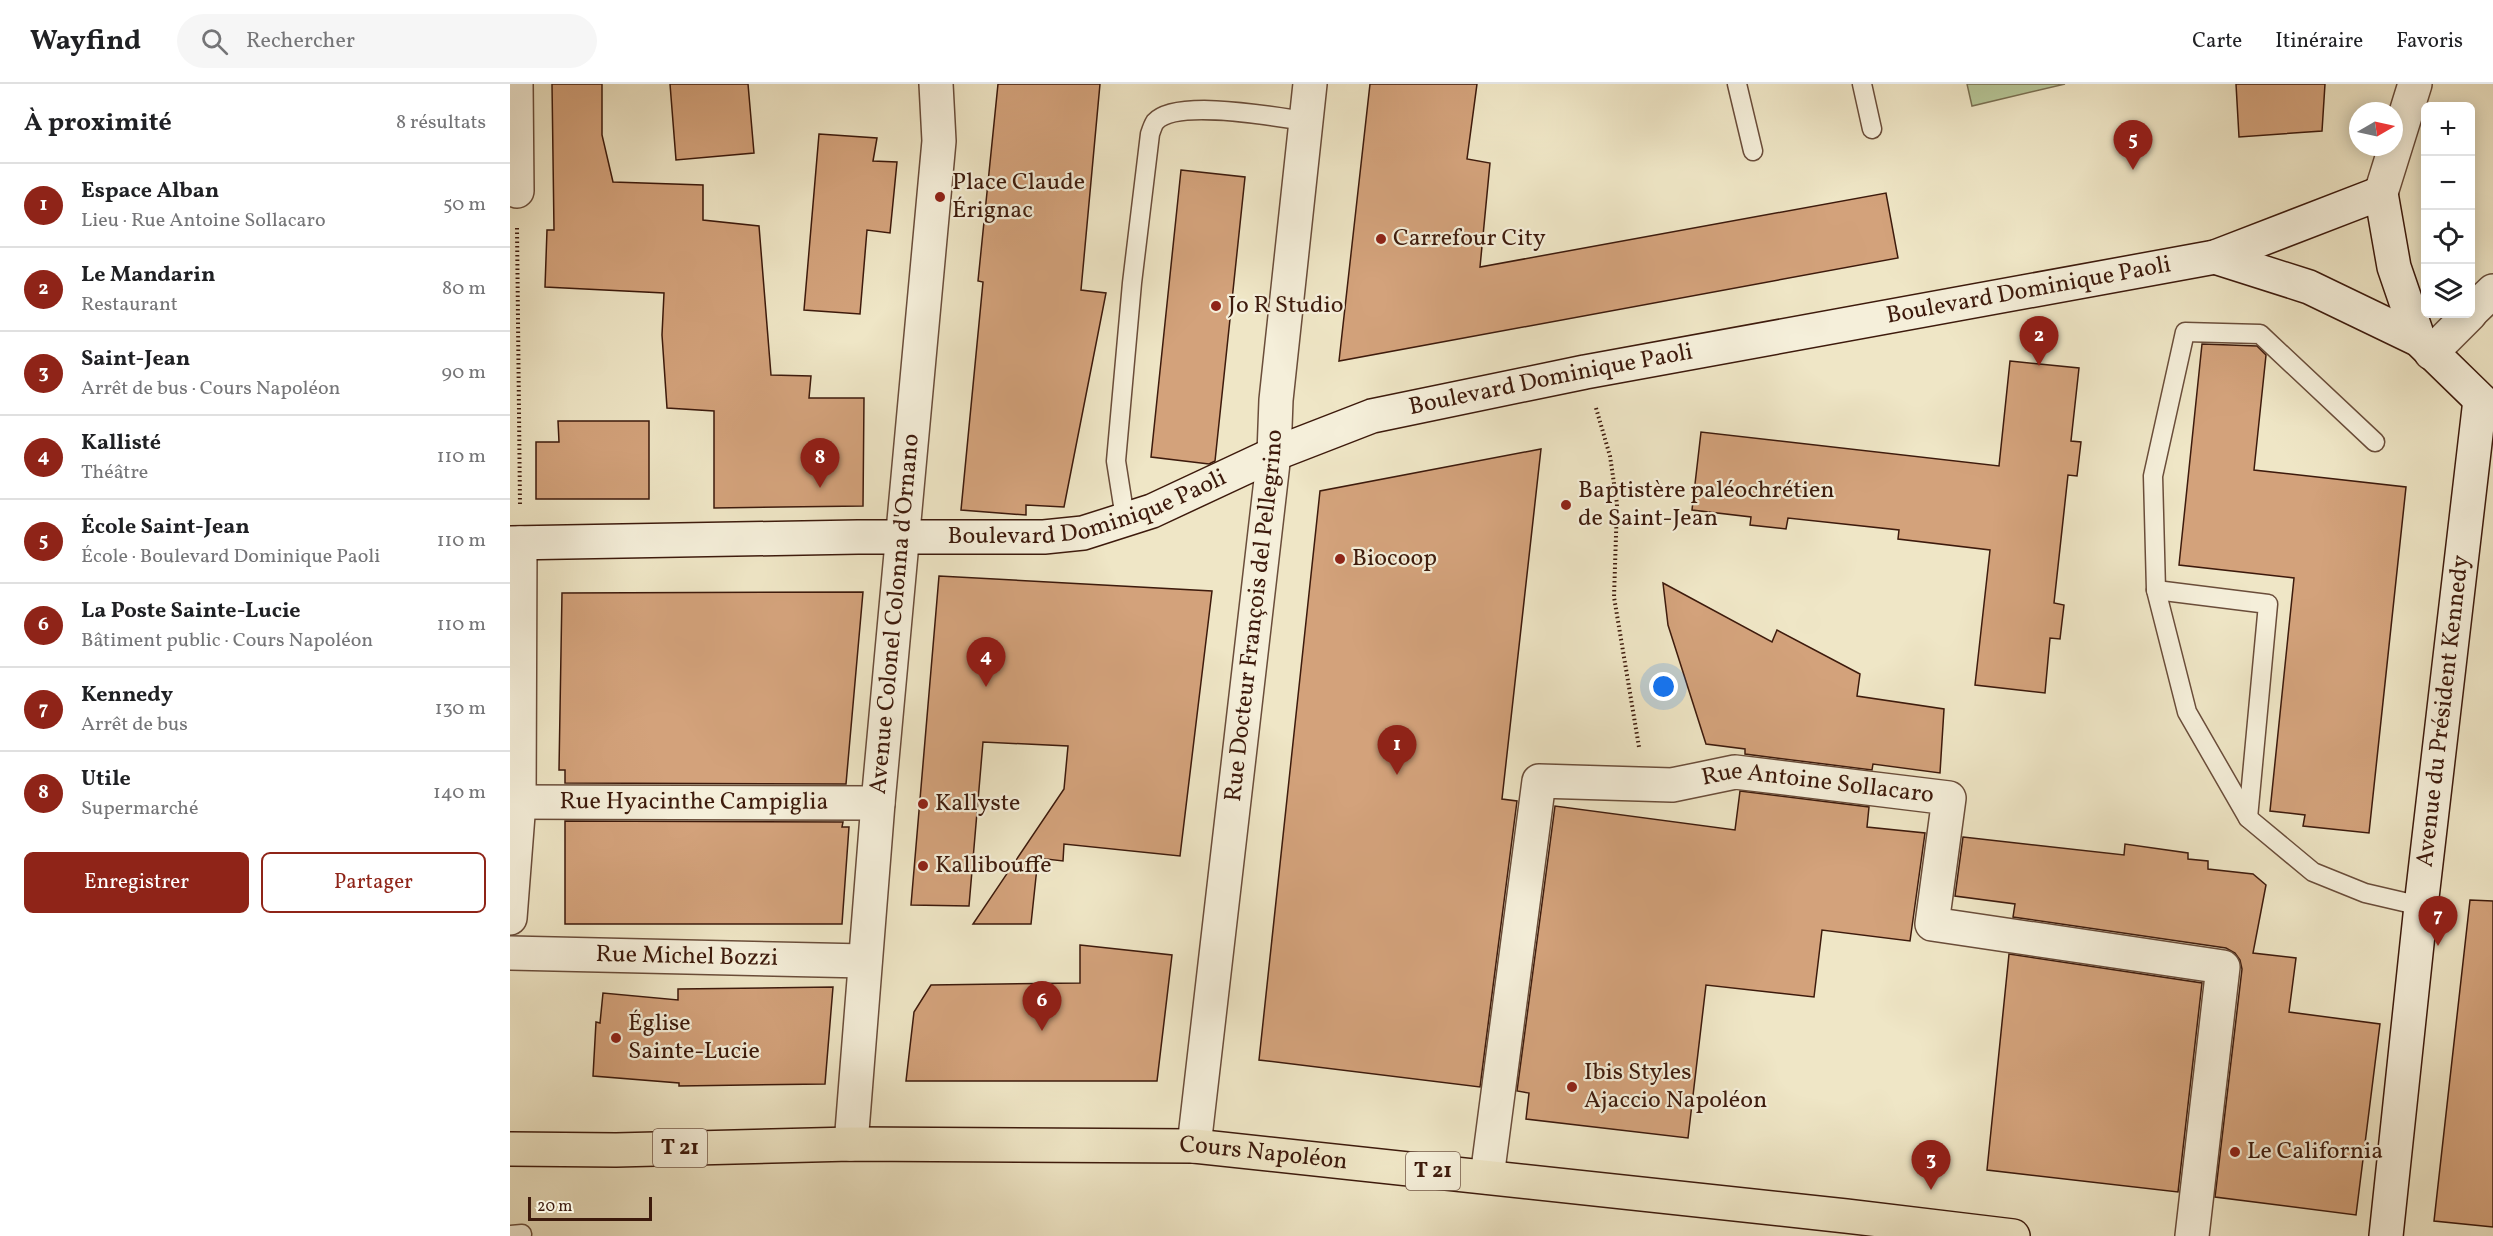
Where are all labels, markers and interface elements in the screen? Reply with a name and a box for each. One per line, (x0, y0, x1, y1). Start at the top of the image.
search box (177, 14, 597, 68)
text: Wayfind (30, 22, 141, 61)
icon: search (198, 25, 231, 58)
text: Rechercher (246, 26, 355, 57)
text: Carte (2192, 27, 2242, 56)
text: Itinéraire (2275, 27, 2363, 56)
text: Favoris (2396, 27, 2463, 56)
north arrow (2349, 102, 2403, 156)
map controls (2421, 102, 2475, 318)
button: + (2421, 102, 2475, 156)
text: À proximité (24, 105, 172, 141)
text: 8 résultats (396, 109, 486, 137)
pin: 5 (2114, 120, 2152, 170)
button: − (2421, 156, 2475, 210)
place label: Place Claude Érignac (952, 166, 1085, 228)
text: Espace Alban (81, 176, 219, 207)
marker: Place Claude Érignac (933, 190, 947, 204)
text: 1 (39, 191, 48, 219)
text: 50 m (443, 191, 486, 219)
text: Lieu · Rue Antoine Sollacaro (81, 207, 326, 235)
button: locate (2421, 210, 2475, 264)
place label: Carrefour City (1393, 222, 1546, 256)
marker: Carrefour City (1374, 232, 1388, 246)
street label: Boulevard Dominique Paoli (1884, 248, 2174, 334)
text: Le Mandarin (81, 260, 215, 291)
button: layers (2421, 264, 2475, 318)
text: 2 (38, 275, 49, 303)
text: 80 m (442, 275, 486, 303)
place label: Jo R Studio (1228, 289, 1343, 323)
text: Restaurant (81, 291, 178, 319)
marker: Jo R Studio (1209, 299, 1223, 313)
pin: 2 (2020, 316, 2059, 366)
street label: Boulevard Dominique Paoli (1406, 336, 1696, 425)
text: Saint-Jean (81, 344, 190, 375)
text: 3 (38, 359, 49, 387)
text: 90 m (442, 359, 486, 387)
text: Arrêt de bus · Cours Napoléon (81, 375, 340, 403)
text: Kallisté (81, 428, 161, 459)
street label: Rue Docteur François del Pellegrino (1217, 429, 1292, 803)
street label: Avenue Colonel Colonna d'Ornano (862, 432, 929, 796)
pin: 8 (800, 438, 840, 488)
text: 4 (37, 443, 50, 471)
text: 110 m (437, 443, 486, 471)
text: Théâtre (81, 459, 148, 487)
street label: Boulevard Dominique Paoli (948, 461, 1232, 554)
place label: Baptistère paléochrétien de Saint-Jean (1578, 474, 1835, 536)
marker: Baptistère paléochrétien de Saint-Jean (1559, 498, 1573, 512)
text: École Saint-Jean (81, 512, 250, 543)
text: 5 (39, 527, 48, 555)
text: 110 m (437, 527, 486, 555)
place label: Biocoop (1352, 542, 1437, 576)
text: École · Boulevard Dominique Paoli (81, 543, 380, 571)
marker: Biocoop (1333, 552, 1347, 566)
street label: Avenue du Président Kennedy (2409, 553, 2479, 869)
text: La Poste Sainte-Lucie (81, 596, 301, 627)
text: 6 (38, 611, 49, 639)
text: 110 m (437, 611, 486, 639)
text: Bâtiment public · Cours Napoléon (81, 627, 373, 655)
pin: 4 (966, 638, 1006, 687)
your location (1649, 672, 1678, 701)
text: Kennedy (81, 680, 173, 711)
text: 7 (39, 695, 48, 723)
text: 130 m (435, 695, 486, 723)
text: Arrêt de bus (81, 711, 188, 739)
pin: 1 (1378, 726, 1416, 775)
street label: Rue Antoine Sollacaro (1699, 755, 1936, 813)
text: Utile (81, 764, 131, 795)
text: 8 (38, 779, 49, 807)
text: 140 m (433, 779, 486, 807)
street label: Rue Hyacinthe Campiglia (559, 785, 829, 820)
place label: Kallyste (935, 787, 1020, 821)
text: Supermarché (81, 795, 199, 823)
marker: Kallyste (916, 797, 930, 811)
place label: Kallibouffe (935, 849, 1052, 883)
button: Enregistrer (24, 852, 249, 913)
button: Partager (261, 852, 486, 913)
marker: Kallibouffe (916, 859, 930, 873)
pin: 7 (2418, 896, 2458, 946)
street label: Rue Michel Bozzi (595, 938, 779, 976)
pin: 6 (1022, 982, 1062, 1031)
place label: Église Sainte-Lucie (628, 1007, 760, 1069)
marker: Église Sainte-Lucie (609, 1031, 623, 1045)
place label: Ibis Styles Ajaccio Napoléon (1584, 1056, 1767, 1118)
marker: Ibis Styles Ajaccio Napoléon (1565, 1080, 1579, 1094)
road number: T 21 (653, 1129, 707, 1167)
street label: Cours Napoléon (1179, 1129, 1349, 1179)
place label: Le California (2247, 1135, 2383, 1169)
pin: 3 (1912, 1140, 1950, 1190)
marker: Le California (2228, 1145, 2242, 1159)
road number: T 21 (1406, 1152, 1460, 1190)
scale bar (528, 1194, 652, 1222)
text: 20 m (537, 1196, 572, 1218)

